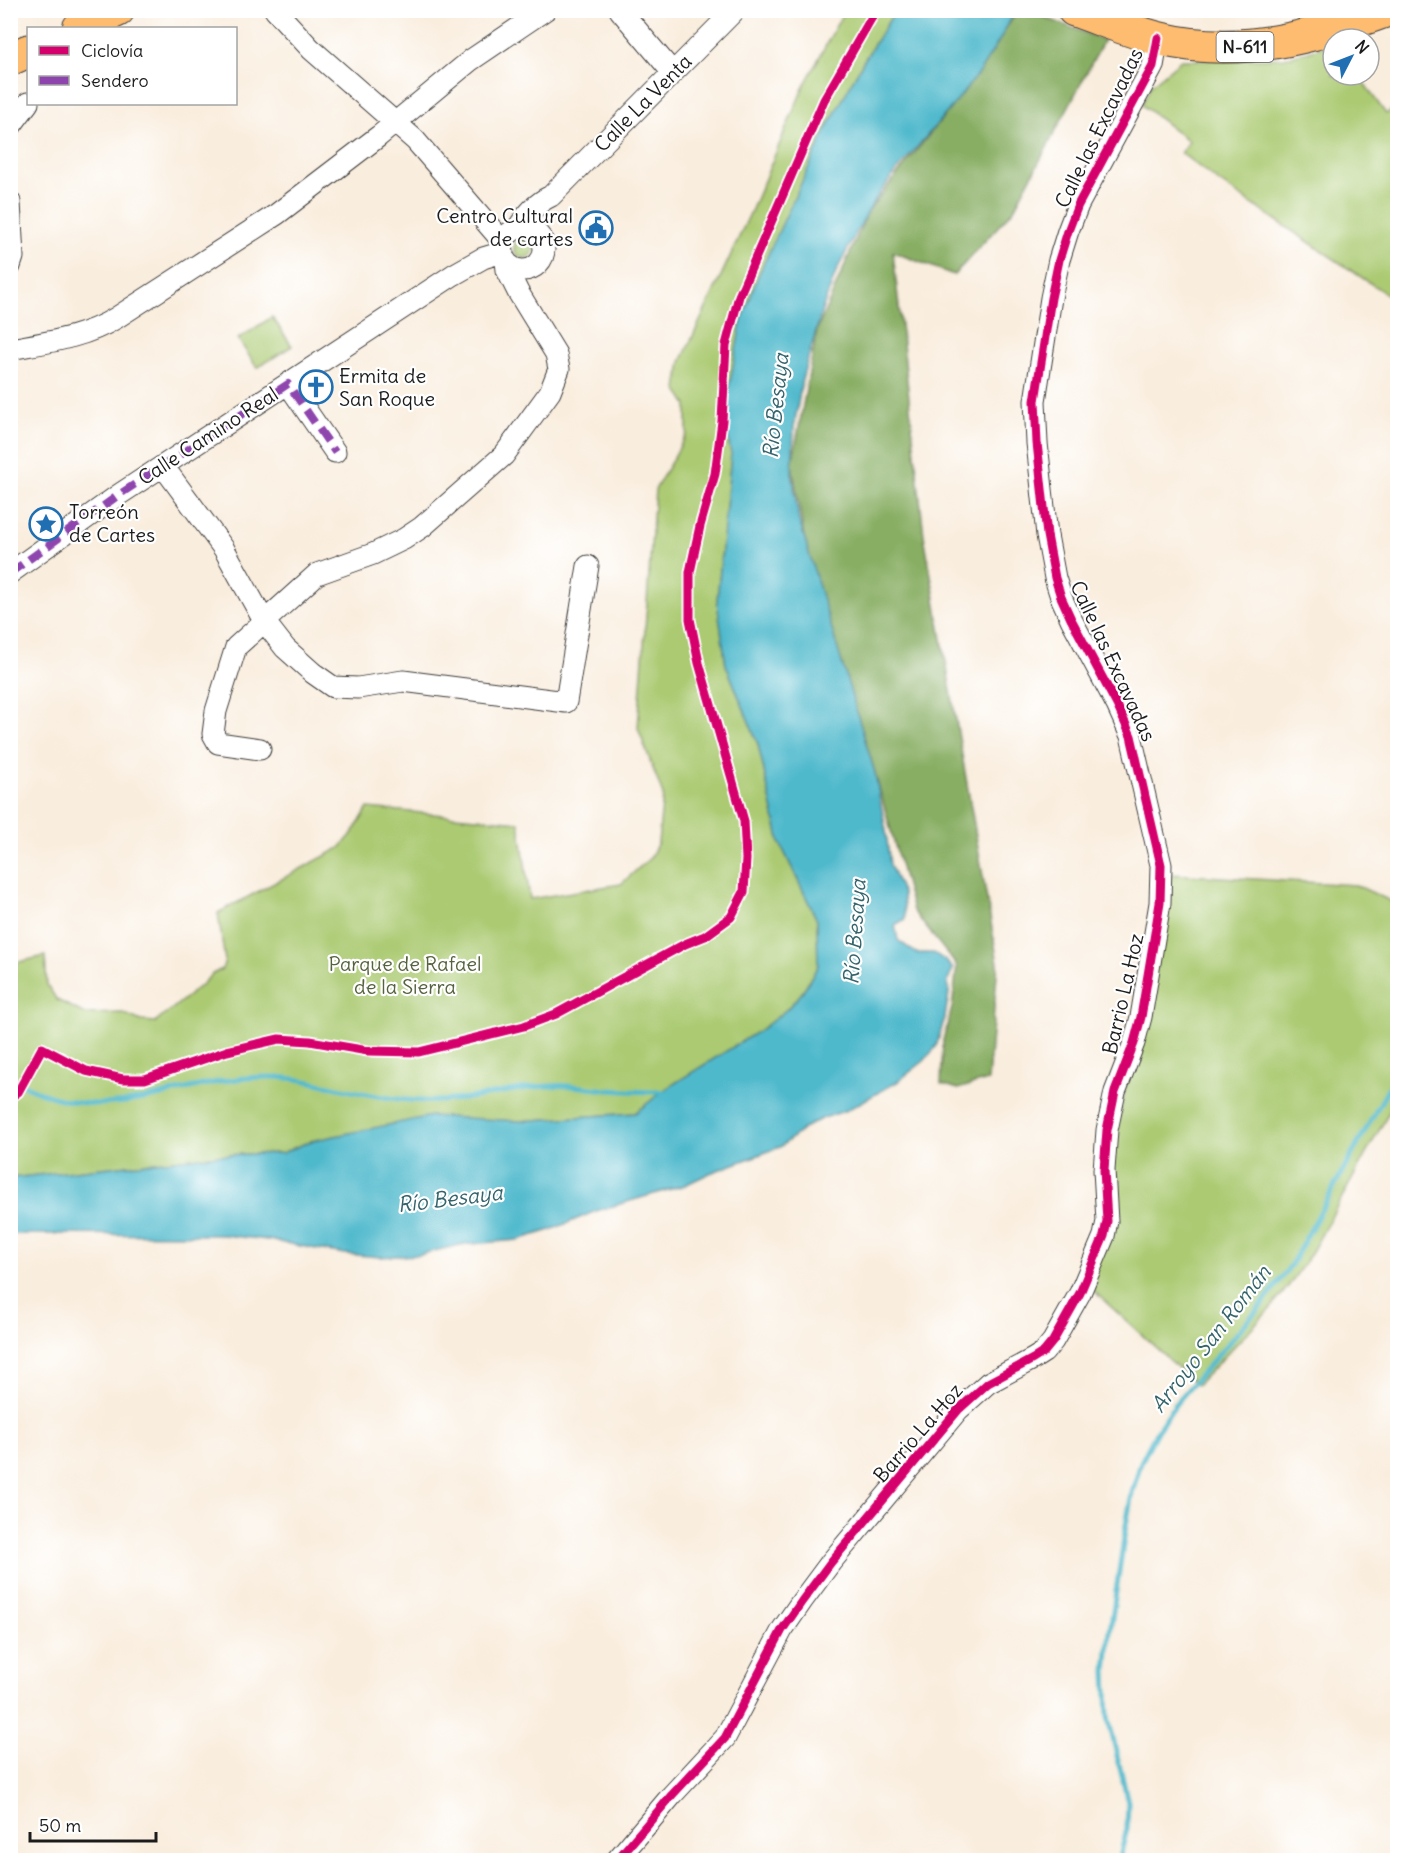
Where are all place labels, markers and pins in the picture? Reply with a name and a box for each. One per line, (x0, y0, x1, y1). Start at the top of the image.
place label: Centro Cultural de cartes (436, 203, 573, 251)
public building icon: Centro Cultural de cartes (578, 210, 614, 246)
place label: Ermita de San Roque (339, 363, 435, 411)
church icon: Ermita de San Roque (298, 369, 334, 405)
place label: Torreón de Cartes (69, 499, 155, 547)
place icon: Torreón de Cartes (28, 506, 64, 542)

